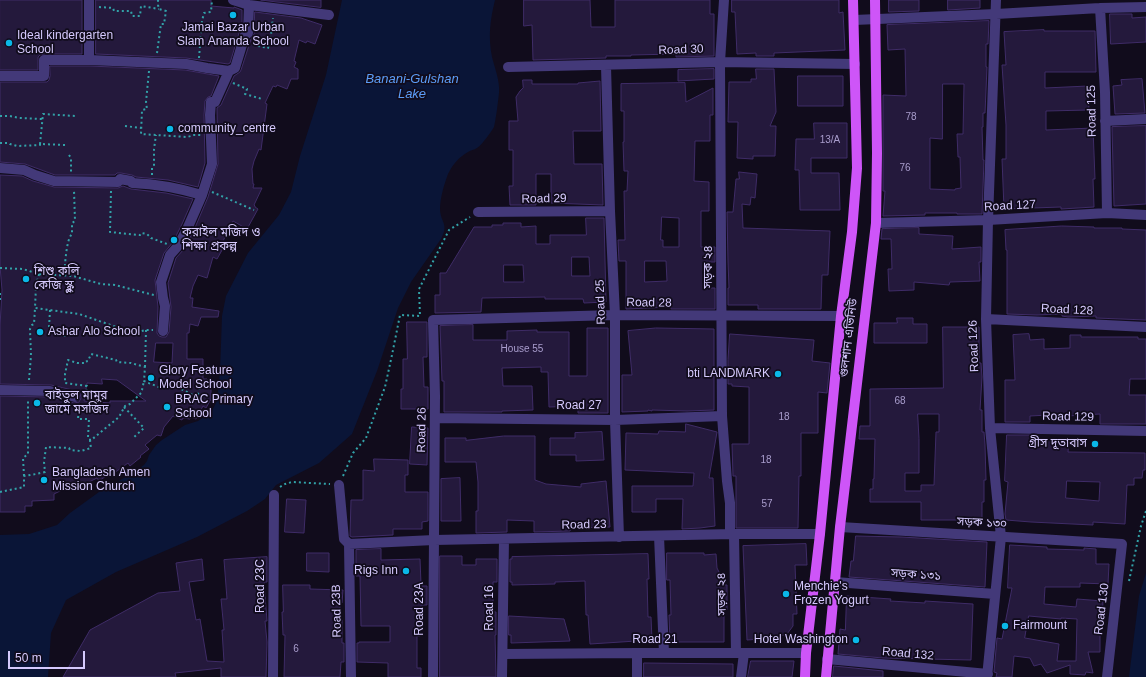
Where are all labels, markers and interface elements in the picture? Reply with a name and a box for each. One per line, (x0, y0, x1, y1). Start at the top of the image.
marker: Jamai Bazar Urban Slam Ananda School (228, 10, 238, 20)
place label: Jamai Bazar Urban Slam Ananda School (177, 21, 289, 49)
place label: Ideal kindergarten School (17, 29, 113, 57)
marker: Ideal kindergarten School (4, 38, 14, 48)
street label: Road 30 (658, 42, 704, 58)
water label: Banani-Gulshan Lake (365, 71, 459, 102)
street label: Road 125 (1084, 85, 1100, 137)
house number: 78 (905, 111, 917, 123)
place label: community_centre (178, 122, 276, 136)
marker: community_centre (165, 124, 175, 134)
house number: 13/A (820, 134, 840, 146)
house number: 76 (899, 162, 911, 174)
street label: Road 29 (521, 191, 567, 207)
street label: Road 127 (984, 197, 1036, 215)
place label: করাইল মজিদ ও শিক্ষা প্রকল্প (182, 226, 260, 254)
marker: করাইল মজিদ ও শিক্ষা প্রকল্প (169, 235, 179, 245)
street label: সড়ক ২৪ (702, 245, 716, 289)
place label: শিশু কলি কেজি স্কুল (34, 265, 79, 293)
marker: শিশু কলি কেজি স্কুল (21, 274, 31, 284)
street label: Road 25 (593, 279, 609, 325)
street label: Road 28 (626, 295, 672, 311)
street label: গুলশান এভিনিউ (837, 298, 861, 378)
street label: Road 128 (1041, 301, 1093, 319)
street label: Road 126 (966, 320, 982, 372)
place label: Ashar Alo School (48, 325, 140, 339)
marker: Ashar Alo School (35, 327, 45, 337)
house number: House 55 (501, 343, 543, 355)
place label: Glory Feature Model School (159, 364, 232, 392)
place label: bti LANDMARK (687, 367, 770, 381)
marker: bti LANDMARK (773, 369, 783, 379)
marker: Glory Feature Model School (146, 373, 156, 383)
place label: বাইতুল মামুর জামে মসজিদ (45, 389, 109, 417)
place label: BRAC Primary School (175, 393, 253, 421)
house number: 68 (894, 395, 906, 407)
marker: বাইতুল মামুর জামে মসজিদ (32, 398, 42, 408)
street label: Road 27 (556, 399, 602, 413)
marker: BRAC Primary School (162, 402, 172, 412)
street label: Road 26 (414, 407, 430, 453)
street label: Road 129 (1042, 409, 1094, 425)
house number: 18 (778, 411, 790, 423)
place label: গ্রীস দূতাবাস (1029, 437, 1087, 451)
marker: গ্রীস দূতাবাস (1090, 439, 1100, 449)
house number: 18 (760, 454, 772, 466)
place label: Bangladesh Amen Mission Church (52, 466, 150, 494)
marker: Bangladesh Amen Mission Church (39, 475, 49, 485)
house number: 57 (761, 498, 773, 510)
street label: সড়ক ১৩০ (956, 514, 1008, 532)
street label: Road 23 (561, 517, 607, 533)
street label: Road 23C (254, 559, 268, 613)
place label: Rigs Inn (354, 564, 398, 578)
marker: Rigs Inn (401, 566, 411, 576)
street label: সড়ক ১৩১ (890, 566, 942, 584)
street label: সড়ক ২৪ (714, 572, 730, 616)
place label: Menchie's Frozen Yogurt (794, 580, 869, 608)
street label: Road 23A (413, 582, 427, 636)
street label: Road 130 (1092, 582, 1112, 636)
street label: Road 23B (329, 584, 345, 638)
street label: Road 16 (483, 585, 497, 631)
marker: Menchie's Frozen Yogurt (781, 589, 791, 599)
place label: Fairmount (1013, 619, 1067, 633)
marker: Fairmount (1000, 621, 1010, 631)
street label: Road 21 (632, 633, 678, 647)
place label: Hotel Washington (754, 633, 848, 647)
marker: Hotel Washington (851, 635, 861, 645)
scale bar (10, 643, 87, 669)
house number: 6 (293, 643, 299, 655)
street label: Road 132 (881, 645, 935, 663)
text: 50 m (15, 651, 42, 665)

